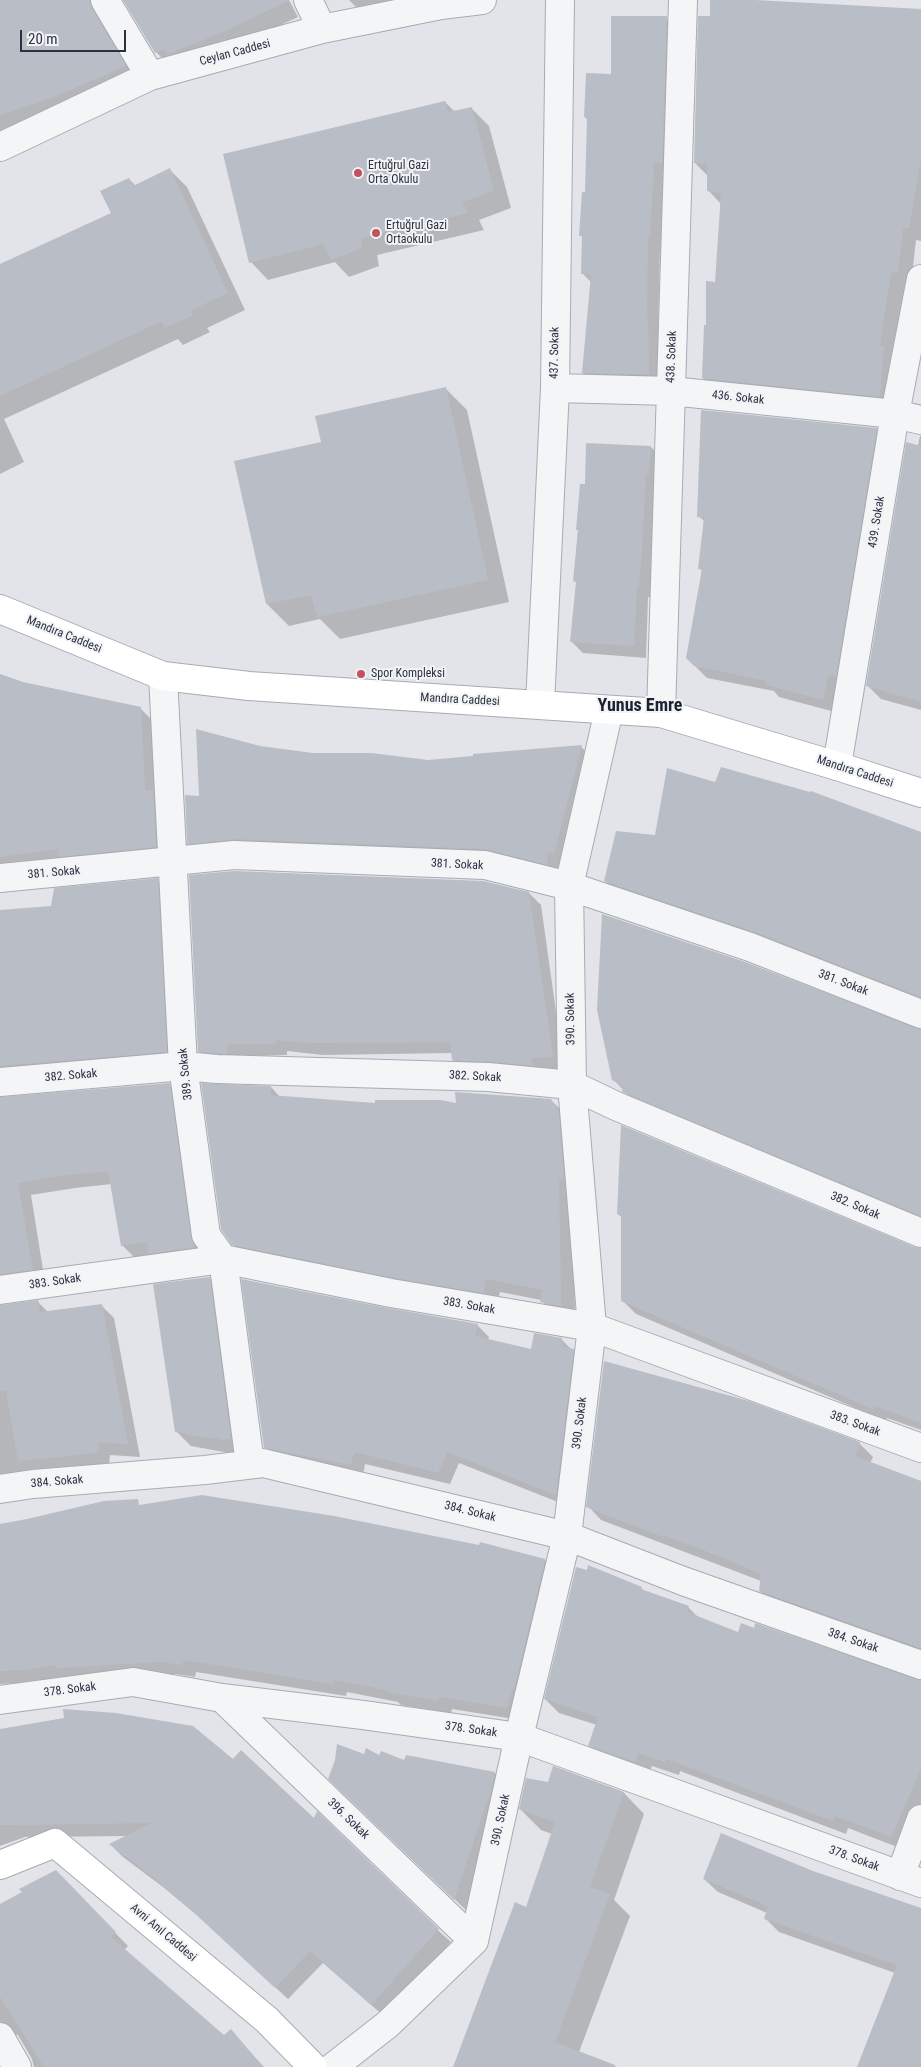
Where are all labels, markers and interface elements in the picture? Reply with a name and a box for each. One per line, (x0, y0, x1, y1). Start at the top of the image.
scale bar (22, 20, 129, 52)
text: 20 m (28, 30, 58, 48)
street label: Ceylan Caddesi (198, 37, 272, 69)
place label: Ertuğrul Gazi Orta Okulu (368, 159, 429, 187)
marker: Ertuğrul Gazi Orta Okulu (352, 167, 364, 179)
place label: Ertuğrul Gazi Ortaokulu (386, 219, 447, 247)
marker: Ertuğrul Gazi Ortaokulu (370, 227, 382, 239)
street label: 437. Sokak (547, 327, 563, 379)
street label: 438. Sokak (664, 331, 680, 383)
street label: 436. Sokak (711, 388, 765, 408)
street label: 439. Sokak (866, 495, 888, 549)
street label: Mandıra Caddesi (24, 613, 104, 657)
place label: Spor Kompleksi (371, 667, 445, 681)
marker: Spor Kompleksi (355, 668, 367, 680)
street label: Mandıra Caddesi (420, 691, 500, 709)
district label: Yunus Emre (598, 695, 682, 717)
street label: Mandıra Caddesi (815, 753, 895, 791)
street label: 381. Sokak (430, 856, 484, 874)
street label: 381. Sokak (27, 864, 81, 882)
street label: 381. Sokak (816, 967, 870, 999)
street label: 390. Sokak (563, 993, 579, 1045)
street label: 389. Sokak (176, 1047, 196, 1101)
street label: 382. Sokak (44, 1067, 98, 1085)
street label: 382. Sokak (448, 1068, 502, 1086)
street label: 382. Sokak (828, 1189, 882, 1223)
street label: 383. Sokak (28, 1271, 82, 1293)
street label: 383. Sokak (442, 1294, 496, 1318)
street label: 390. Sokak (570, 1396, 590, 1450)
street label: 383. Sokak (828, 1408, 882, 1440)
street label: 384. Sokak (30, 1473, 84, 1491)
street label: 384. Sokak (443, 1499, 497, 1525)
street label: 384. Sokak (826, 1626, 880, 1656)
street label: 378. Sokak (43, 1680, 97, 1700)
street label: 378. Sokak (444, 1719, 498, 1741)
street label: 390. Sokak (488, 1793, 514, 1847)
street label: 396. Sokak (324, 1796, 372, 1842)
street label: 378. Sokak (827, 1843, 881, 1875)
street label: Avni Anıl Caddesi (127, 1901, 199, 1965)

